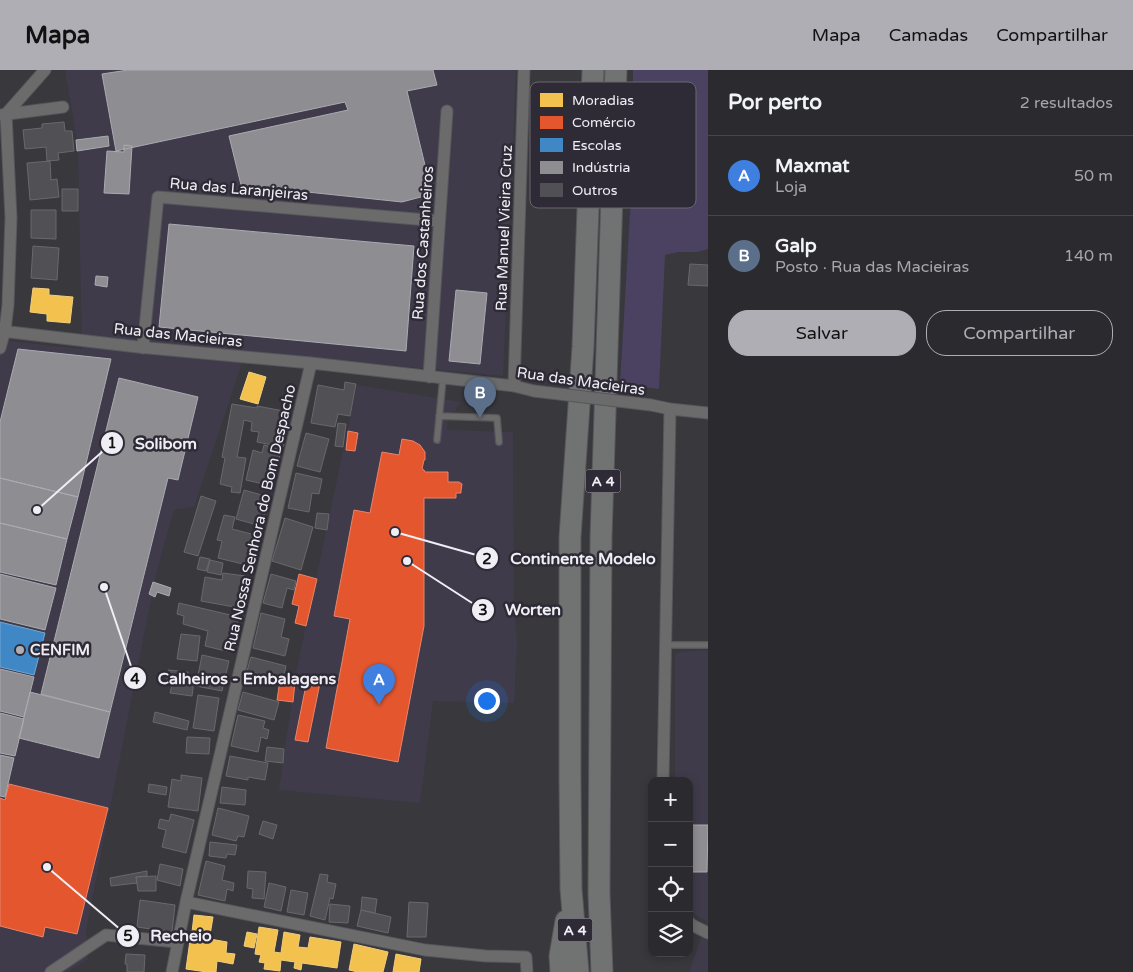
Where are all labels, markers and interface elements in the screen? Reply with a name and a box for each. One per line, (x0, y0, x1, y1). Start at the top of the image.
text: Mapa (25, 21, 90, 50)
text: Mapa (812, 24, 861, 46)
text: Camadas (889, 24, 968, 46)
text: Compartilhar (996, 24, 1108, 46)
legend (530, 82, 696, 208)
text: Por perto (728, 90, 822, 115)
text: Moradias (572, 92, 634, 109)
text: 2 resultados (1020, 93, 1113, 113)
text: Comércio (572, 114, 635, 131)
text: Escolas (572, 137, 622, 154)
street label: Rua Manuel Vieira Cruz (492, 145, 516, 311)
text: Maxmat (775, 155, 849, 177)
text: Indústria (572, 159, 630, 176)
street label: Rua dos Castanheiros (409, 165, 437, 321)
text: A (738, 166, 750, 186)
text: 50 m (1074, 166, 1113, 186)
street label: Rua das Laranjeiras (169, 174, 309, 204)
text: Loja (775, 177, 807, 197)
text: Outros (572, 182, 618, 199)
text: Galp (775, 235, 817, 257)
text: B (738, 246, 750, 266)
text: 140 m (1064, 246, 1113, 266)
text: Posto · Rua das Macieiras (775, 257, 969, 277)
button: Salvar (728, 310, 916, 356)
button: Compartilhar (926, 310, 1113, 356)
street label: Rua das Macieiras (113, 319, 243, 351)
street label: Rua das Macieiras (516, 363, 646, 399)
pin: B (464, 377, 496, 418)
street label: Rua Nossa Senhora do Bom Despacho (220, 383, 300, 653)
callout: Solibom (100, 428, 207, 459)
text: 1 (107, 434, 117, 452)
text: Solibom (135, 434, 197, 454)
road number: A 4 (586, 470, 620, 492)
callout: Continente Modelo (475, 543, 666, 574)
text: Continente Modelo (510, 549, 656, 569)
text: 2 (482, 550, 492, 568)
callout: Worten (470, 594, 571, 625)
text: Worten (505, 600, 561, 620)
text: 3 (478, 601, 488, 619)
place label: CENFIM (30, 641, 90, 659)
marker: CENFIM (14, 644, 26, 656)
callout: Calheiros - Embalagens (123, 663, 346, 694)
pin: A (363, 664, 395, 705)
text: Calheiros - Embalagens (158, 669, 337, 689)
text: 4 (130, 670, 140, 688)
your location (474, 688, 500, 714)
map controls (648, 777, 693, 957)
button: + (648, 777, 693, 822)
button: − (648, 822, 693, 867)
button: locate (648, 867, 693, 912)
button: layers (648, 912, 693, 957)
road number: A 4 (558, 918, 592, 942)
callout: Recheio (115, 920, 222, 951)
text: Recheio (150, 926, 212, 946)
text: 5 (123, 927, 133, 945)

